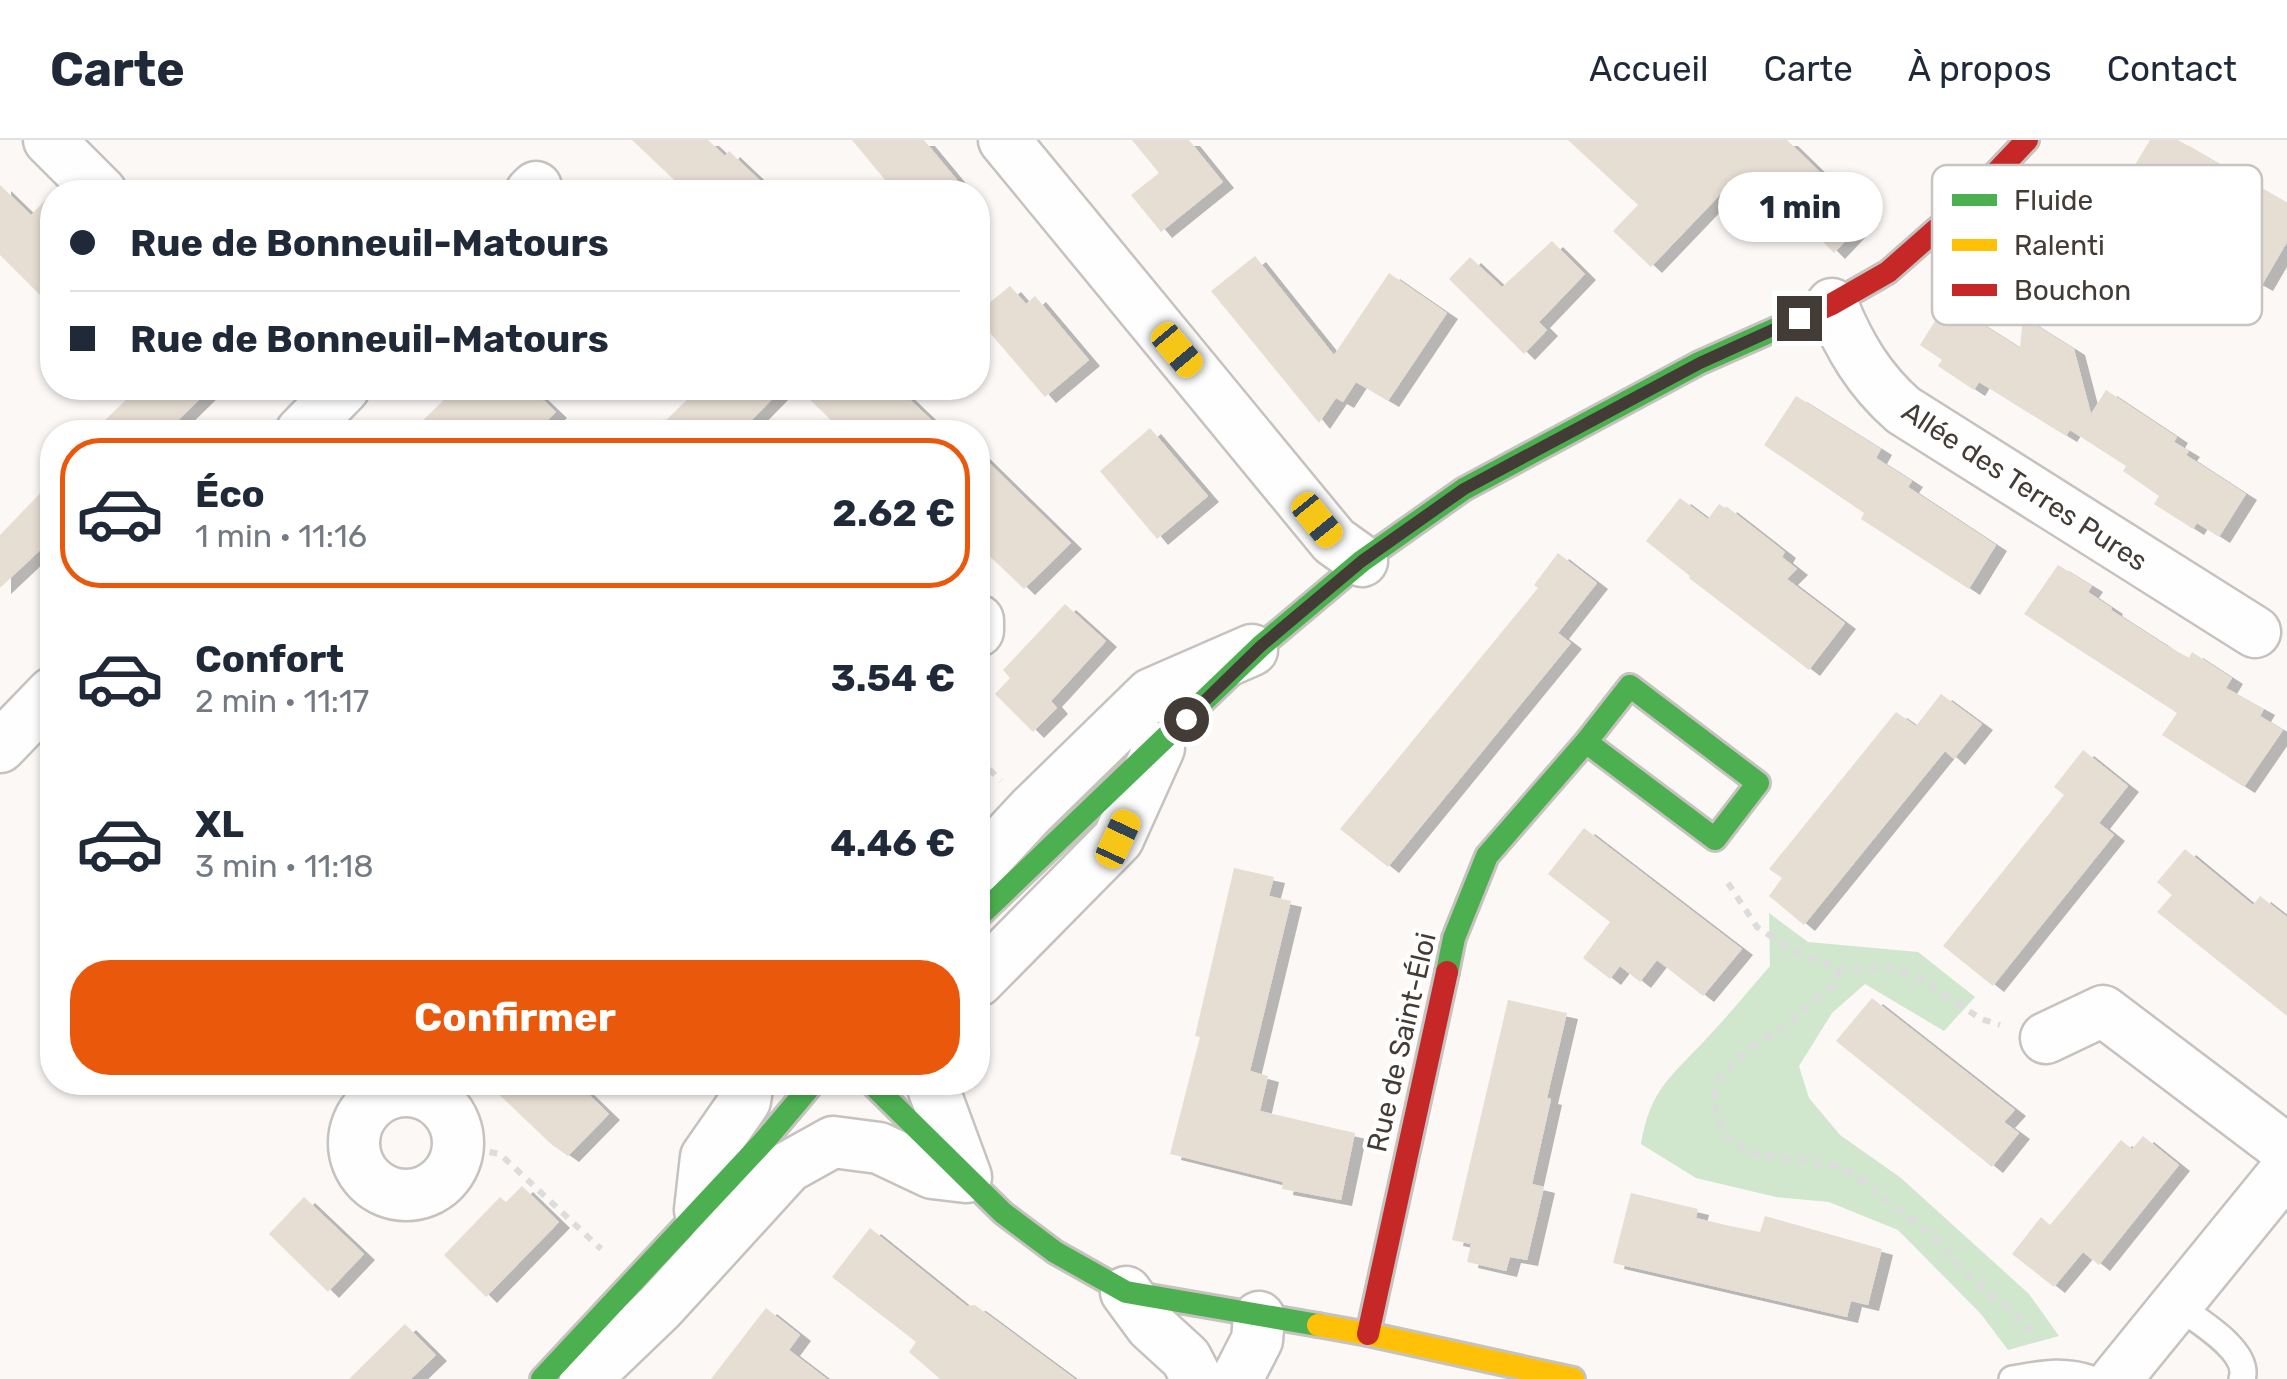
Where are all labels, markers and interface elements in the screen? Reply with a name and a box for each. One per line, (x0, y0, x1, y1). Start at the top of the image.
text: Carte (50, 41, 185, 98)
text: Accueil (1589, 48, 1709, 90)
text: Carte (1764, 48, 1853, 90)
text: À propos (1908, 48, 2052, 90)
text: Contact (2107, 48, 2237, 90)
legend (1932, 165, 2262, 325)
callout: 1 min (1716, 173, 1882, 243)
text: Fluide (2014, 184, 2093, 217)
text: 1 min (1760, 188, 1841, 226)
text: Rue de Bonneuil-Matours (130, 220, 609, 266)
text: Ralenti (2014, 229, 2105, 262)
text: Bouchon (2014, 274, 2131, 307)
route end (1777, 296, 1822, 341)
text: Rue de Bonneuil-Matours (130, 316, 609, 362)
car (1146, 317, 1208, 383)
street label: Allée des Terres Pures (1896, 395, 2153, 578)
icon: car (75, 468, 165, 558)
text: Éco (195, 471, 265, 517)
car (1286, 487, 1348, 553)
text: 2.62 € (832, 490, 955, 536)
text: 1 min · 11:16 (195, 517, 367, 555)
icon: car (75, 633, 165, 723)
text: Confort (195, 636, 344, 682)
text: 3.54 € (831, 655, 955, 701)
text: 2 min · 11:17 (195, 682, 369, 720)
route start (1164, 697, 1209, 742)
icon: car (75, 798, 165, 888)
text: XL (195, 801, 244, 847)
car (1092, 805, 1144, 873)
text: 4.46 € (830, 820, 955, 866)
text: 3 min · 11:18 (195, 847, 374, 885)
street label: Rue de Saint-Éloi (1360, 929, 1443, 1155)
button: Confirmer (70, 960, 960, 1075)

